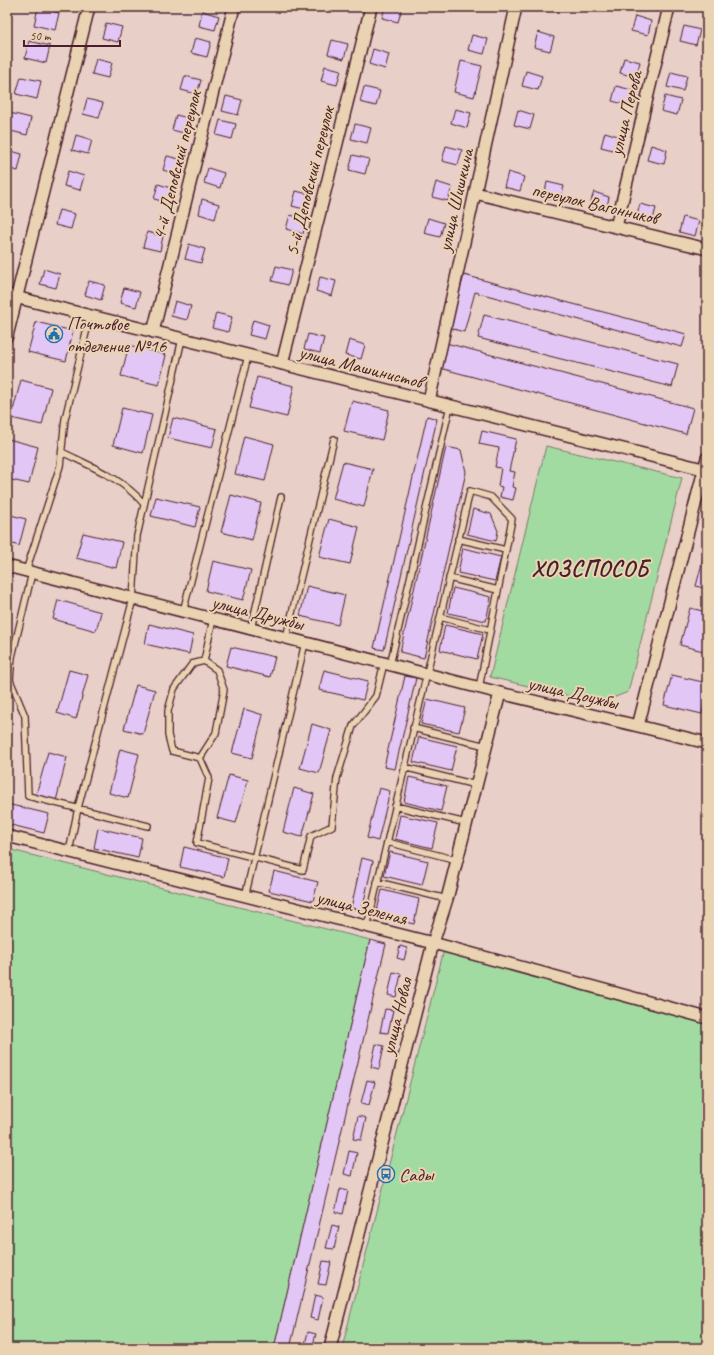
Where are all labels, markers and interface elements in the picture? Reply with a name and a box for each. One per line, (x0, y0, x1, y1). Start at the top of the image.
scale bar (24, 22, 120, 48)
text: 50 m (30, 28, 52, 44)
street label: улица Перова (604, 66, 649, 159)
street label: 4-й Деповский переулок (147, 86, 208, 242)
street label: 5-й Деповский переулок (280, 102, 341, 258)
street label: улица Шишкина (432, 144, 480, 255)
street label: переулок Вагонников (529, 178, 664, 231)
place label: Почтовое отделение №16 (67, 312, 168, 358)
public building icon: Почтовое отделение №16 (44, 324, 64, 344)
street label: улица Машинистов (296, 340, 429, 395)
district label: ХОЗСПОСОБ (531, 554, 651, 583)
street label: улица Дружбы (208, 590, 308, 636)
street label: улица Доужбы (524, 671, 622, 715)
street label: улица Зеленая (313, 885, 411, 931)
street label: улица Новая (376, 974, 418, 1058)
place label: Сады (399, 1163, 435, 1187)
bus stop icon: Сады (376, 1164, 396, 1184)

